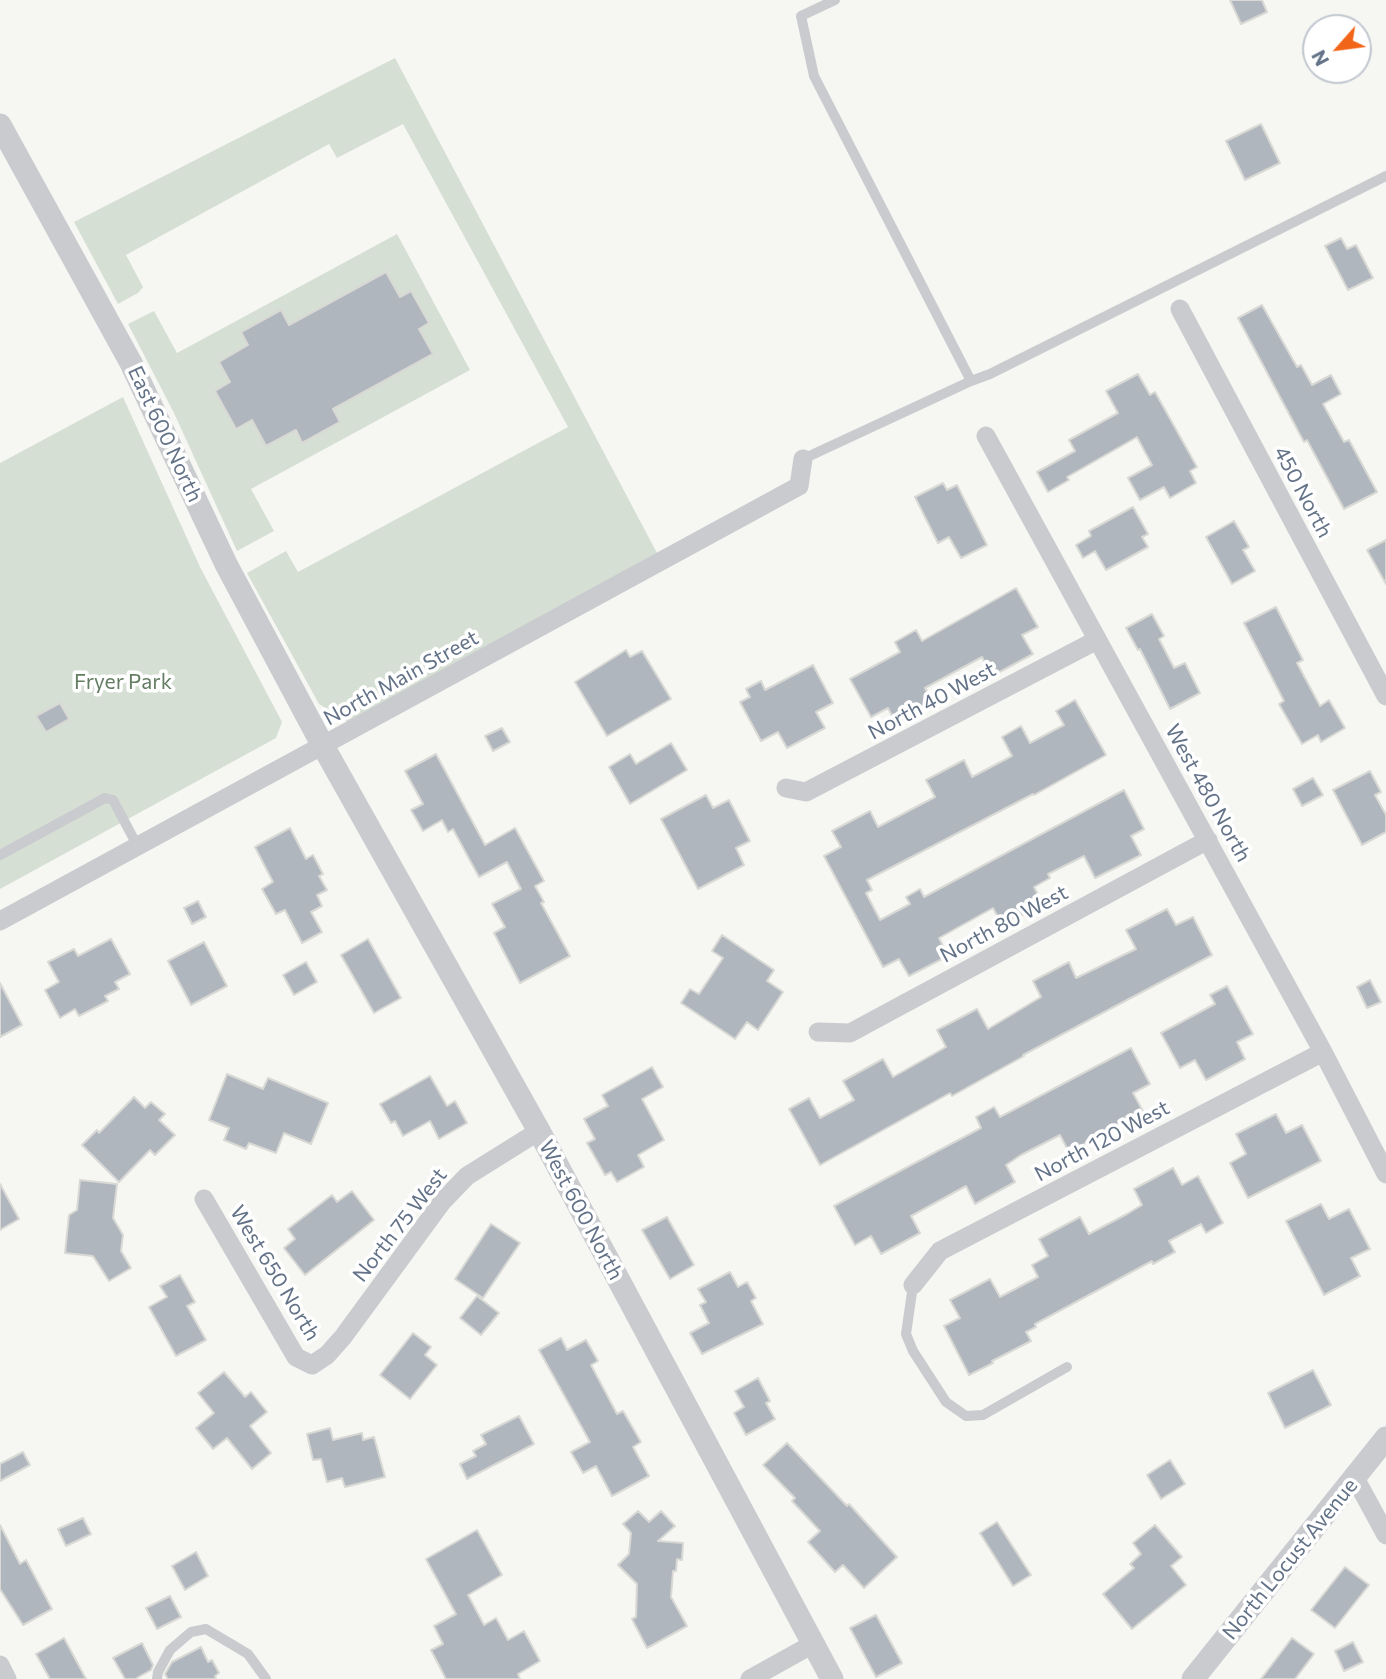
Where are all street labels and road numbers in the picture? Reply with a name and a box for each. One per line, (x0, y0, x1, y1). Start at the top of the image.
street label: East 600 North (122, 362, 208, 506)
street label: 450 North (1268, 442, 1338, 542)
street label: North Main Street (319, 625, 483, 731)
street label: North 40 West (864, 657, 1000, 745)
street label: West 480 North (1160, 720, 1256, 866)
street label: North 80 West (936, 880, 1072, 968)
street label: North 120 West (1030, 1095, 1174, 1187)
street label: West 600 North (534, 1136, 628, 1284)
street label: North 75 West (348, 1163, 452, 1287)
street label: West 650 North (225, 1201, 325, 1345)
street label: North Locust Avenue (1217, 1473, 1363, 1645)

